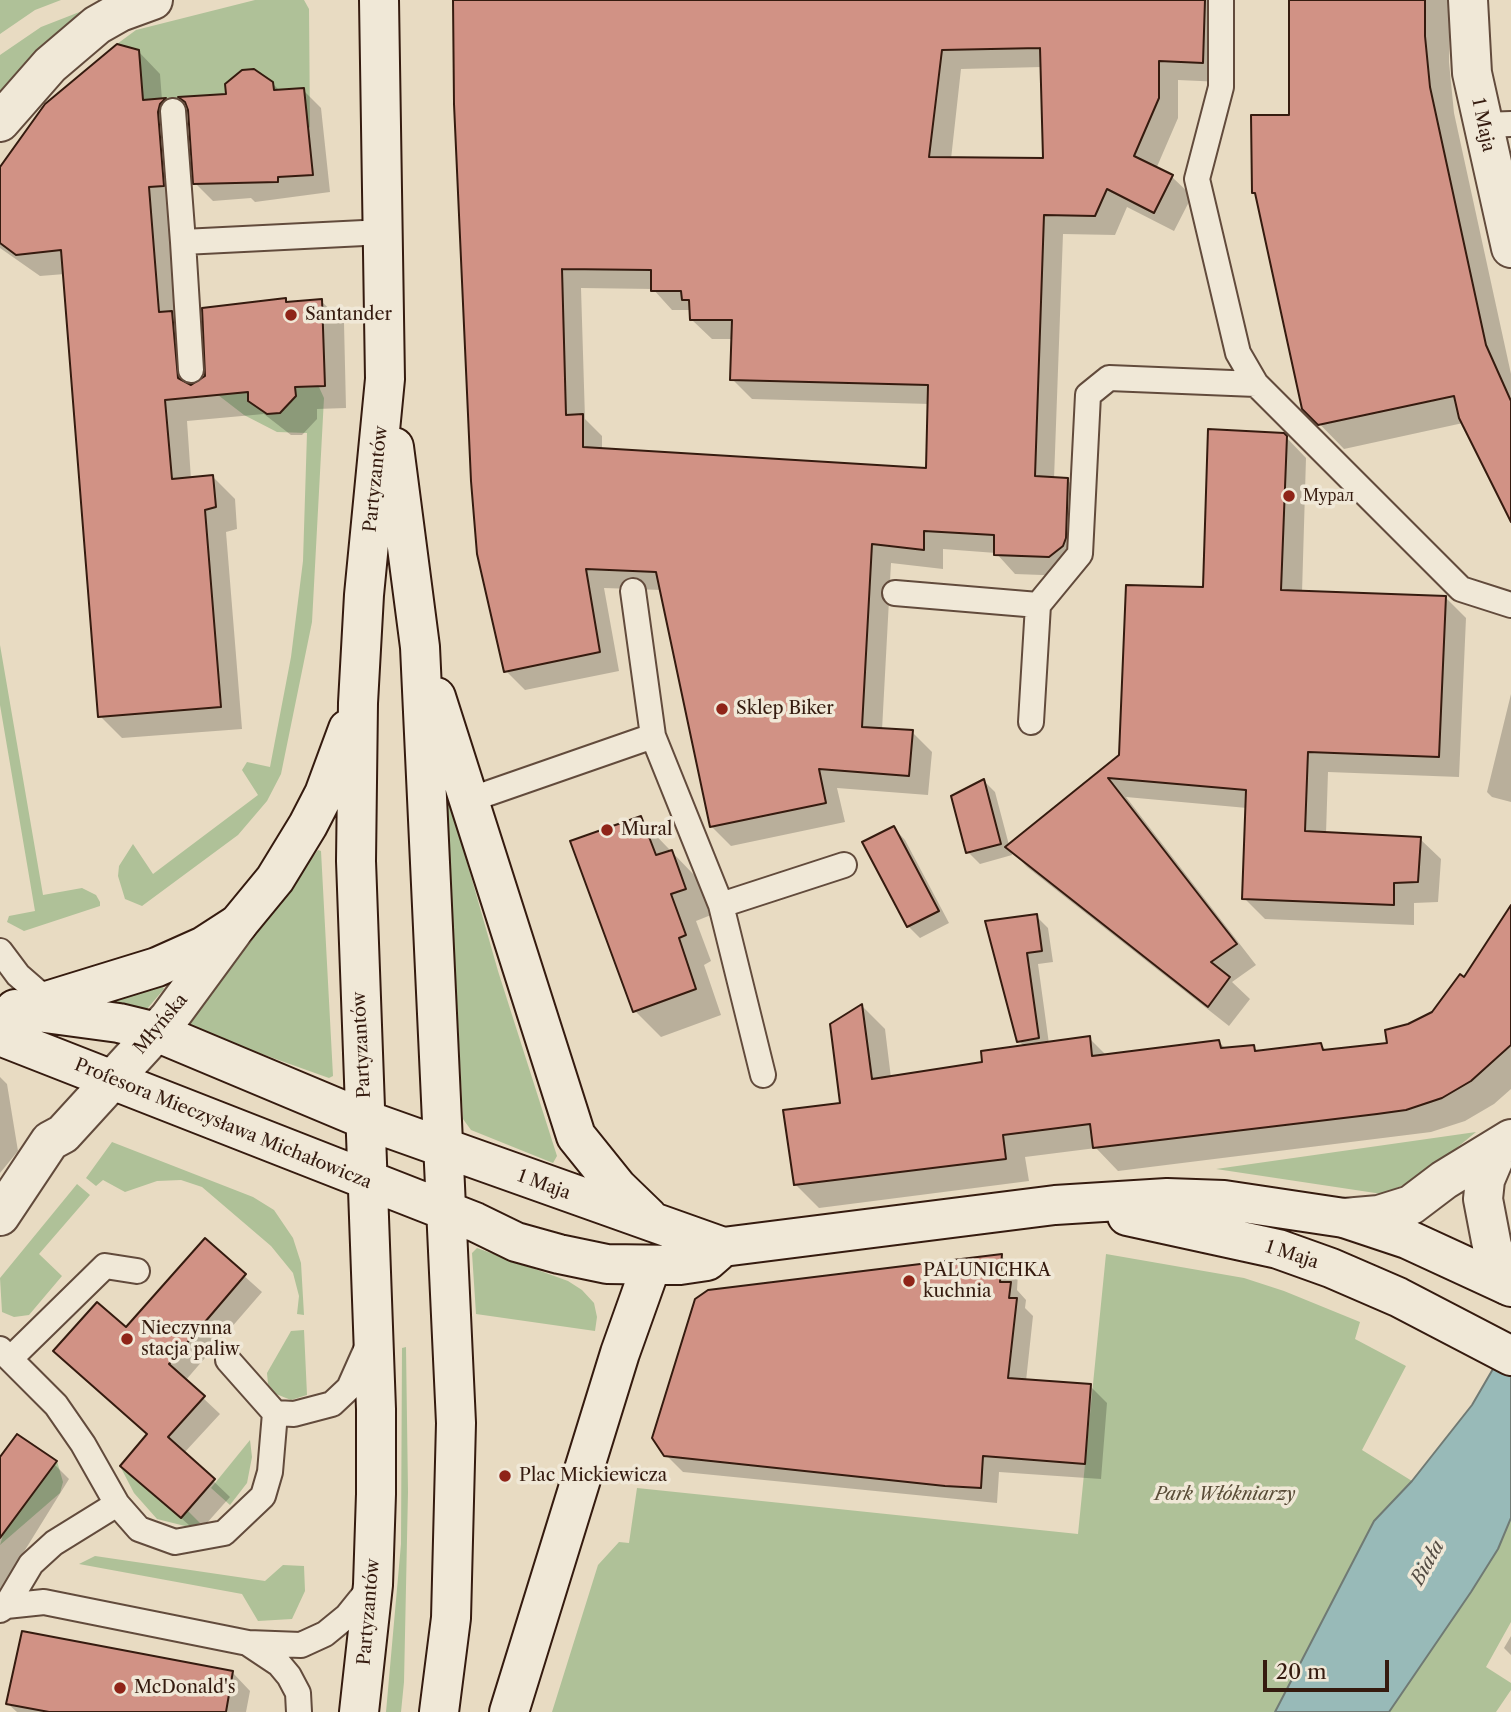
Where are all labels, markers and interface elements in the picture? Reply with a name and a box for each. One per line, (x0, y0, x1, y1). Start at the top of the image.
street label: 1 Maja (1467, 96, 1499, 154)
place label: Santander (305, 304, 392, 326)
marker: Santander (283, 307, 299, 323)
street label: Partyzantów (360, 425, 392, 533)
place label: Мурал (1303, 485, 1354, 507)
marker: Мурал (1281, 488, 1297, 504)
place label: Sklep Biker (736, 698, 834, 720)
marker: Sklep Biker (714, 701, 730, 717)
place label: Mural (621, 819, 672, 841)
marker: Mural (599, 822, 615, 838)
street label: Młyńska (130, 989, 192, 1059)
street label: Partyzantów (348, 991, 376, 1099)
street label: Profesora Mieczysława Michałowicza (71, 1054, 375, 1194)
street label: 1 Maja (515, 1166, 573, 1204)
street label: 1 Maja (1263, 1236, 1321, 1274)
place label: PALUNICHKA kuchnia (923, 1260, 1051, 1302)
marker: PALUNICHKA kuchnia (901, 1273, 917, 1289)
place label: Nieczynna stacja paliw (141, 1318, 240, 1360)
marker: Nieczynna stacja paliw (119, 1331, 135, 1347)
place label: Plac Mickiewicza (519, 1465, 667, 1487)
marker: Plac Mickiewicza (497, 1468, 513, 1484)
park label: Park Włókniarzy (1154, 1484, 1296, 1506)
water label: Biała (1406, 1537, 1450, 1589)
street label: Partyzantów (354, 1558, 384, 1666)
scale bar (1266, 1646, 1392, 1690)
text: 20 m (1276, 1659, 1327, 1684)
place label: McDonald's (134, 1677, 235, 1699)
marker: McDonald's (112, 1680, 128, 1696)

